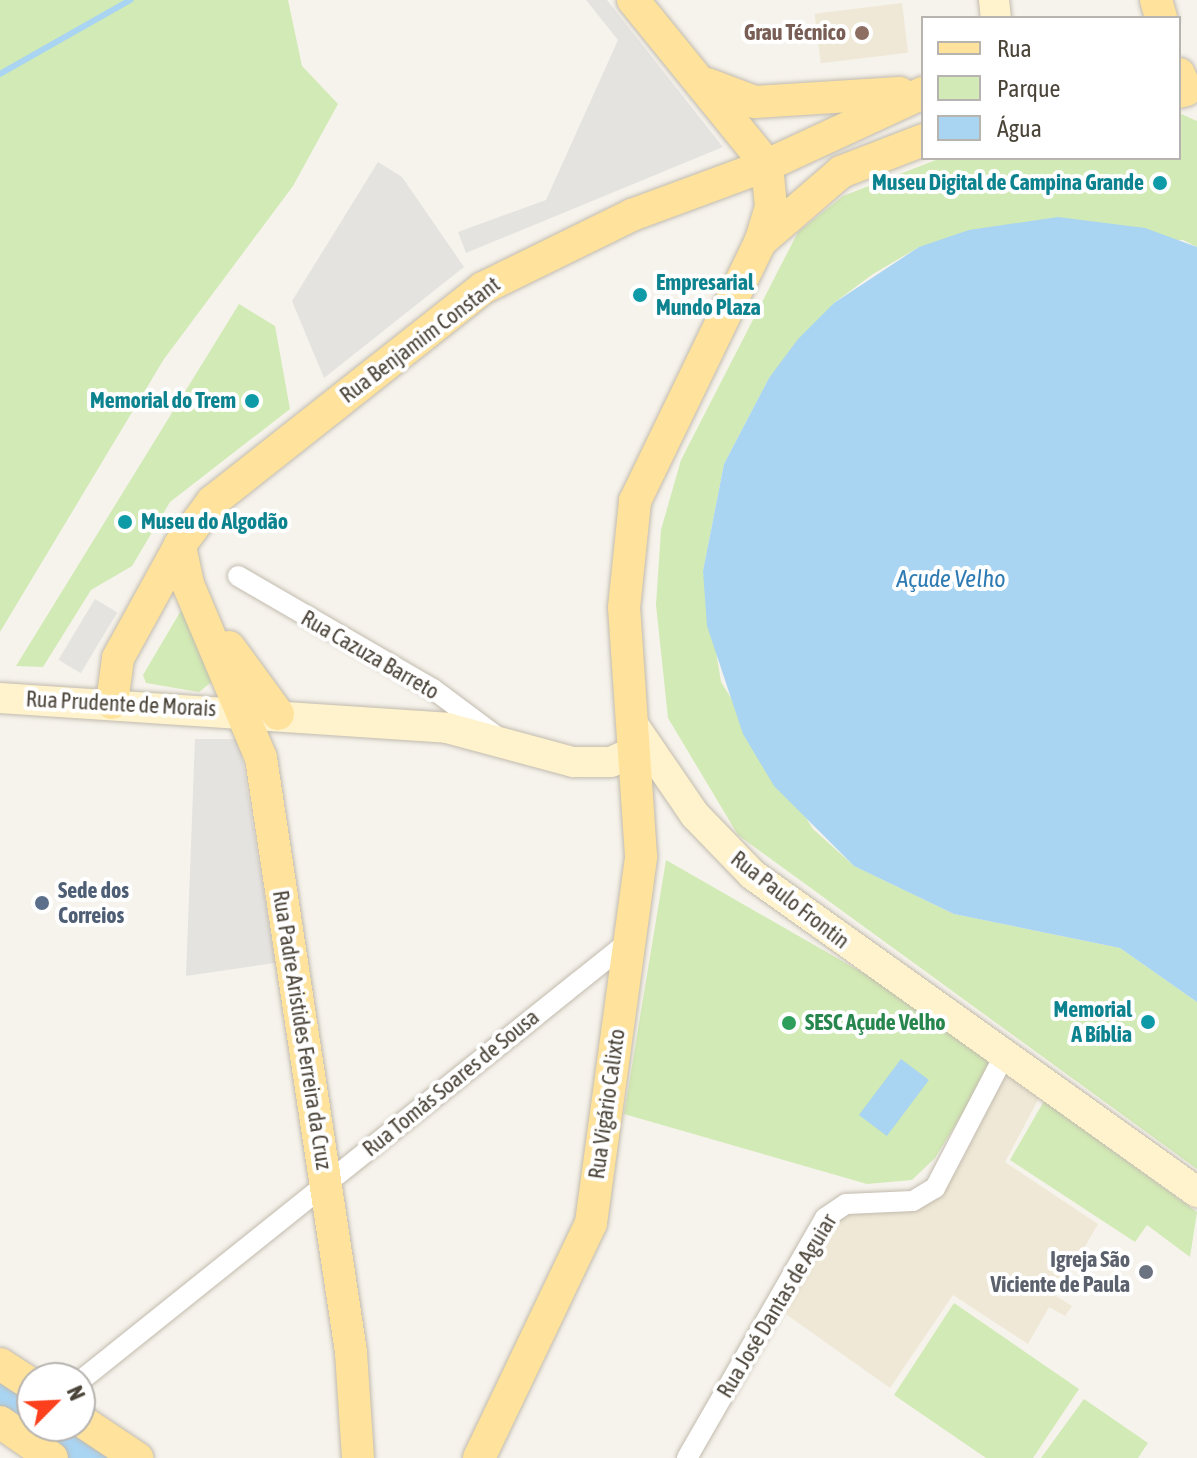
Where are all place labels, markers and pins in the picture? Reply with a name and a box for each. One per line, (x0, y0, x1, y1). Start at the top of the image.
place label: Grau Técnico (744, 20, 846, 46)
marker: Grau Técnico (853, 24, 871, 42)
place label: Museu Digital de Campina Grande (872, 170, 1144, 196)
marker: Museu Digital de Campina Grande (1151, 174, 1169, 192)
place label: Empresarial Mundo Plaza (656, 269, 761, 320)
marker: Empresarial Mundo Plaza (631, 286, 649, 304)
place label: Memorial do Trem (90, 388, 236, 414)
marker: Memorial do Trem (243, 392, 261, 410)
place label: Museu do Algodão (141, 509, 288, 535)
marker: Museu do Algodão (116, 513, 134, 531)
place label: Sede dos Correios (58, 877, 129, 928)
marker: Sede dos Correios (33, 894, 51, 912)
place label: Memorial A Bíblia (1053, 996, 1132, 1048)
place label: SESC Açude Velho (805, 1010, 946, 1036)
marker: Memorial A Bíblia (1139, 1013, 1157, 1031)
marker: SESC Açude Velho (780, 1014, 798, 1032)
place label: Igreja São Viciente de Paula (990, 1246, 1130, 1298)
marker: Igreja São Viciente de Paula (1137, 1263, 1155, 1281)

